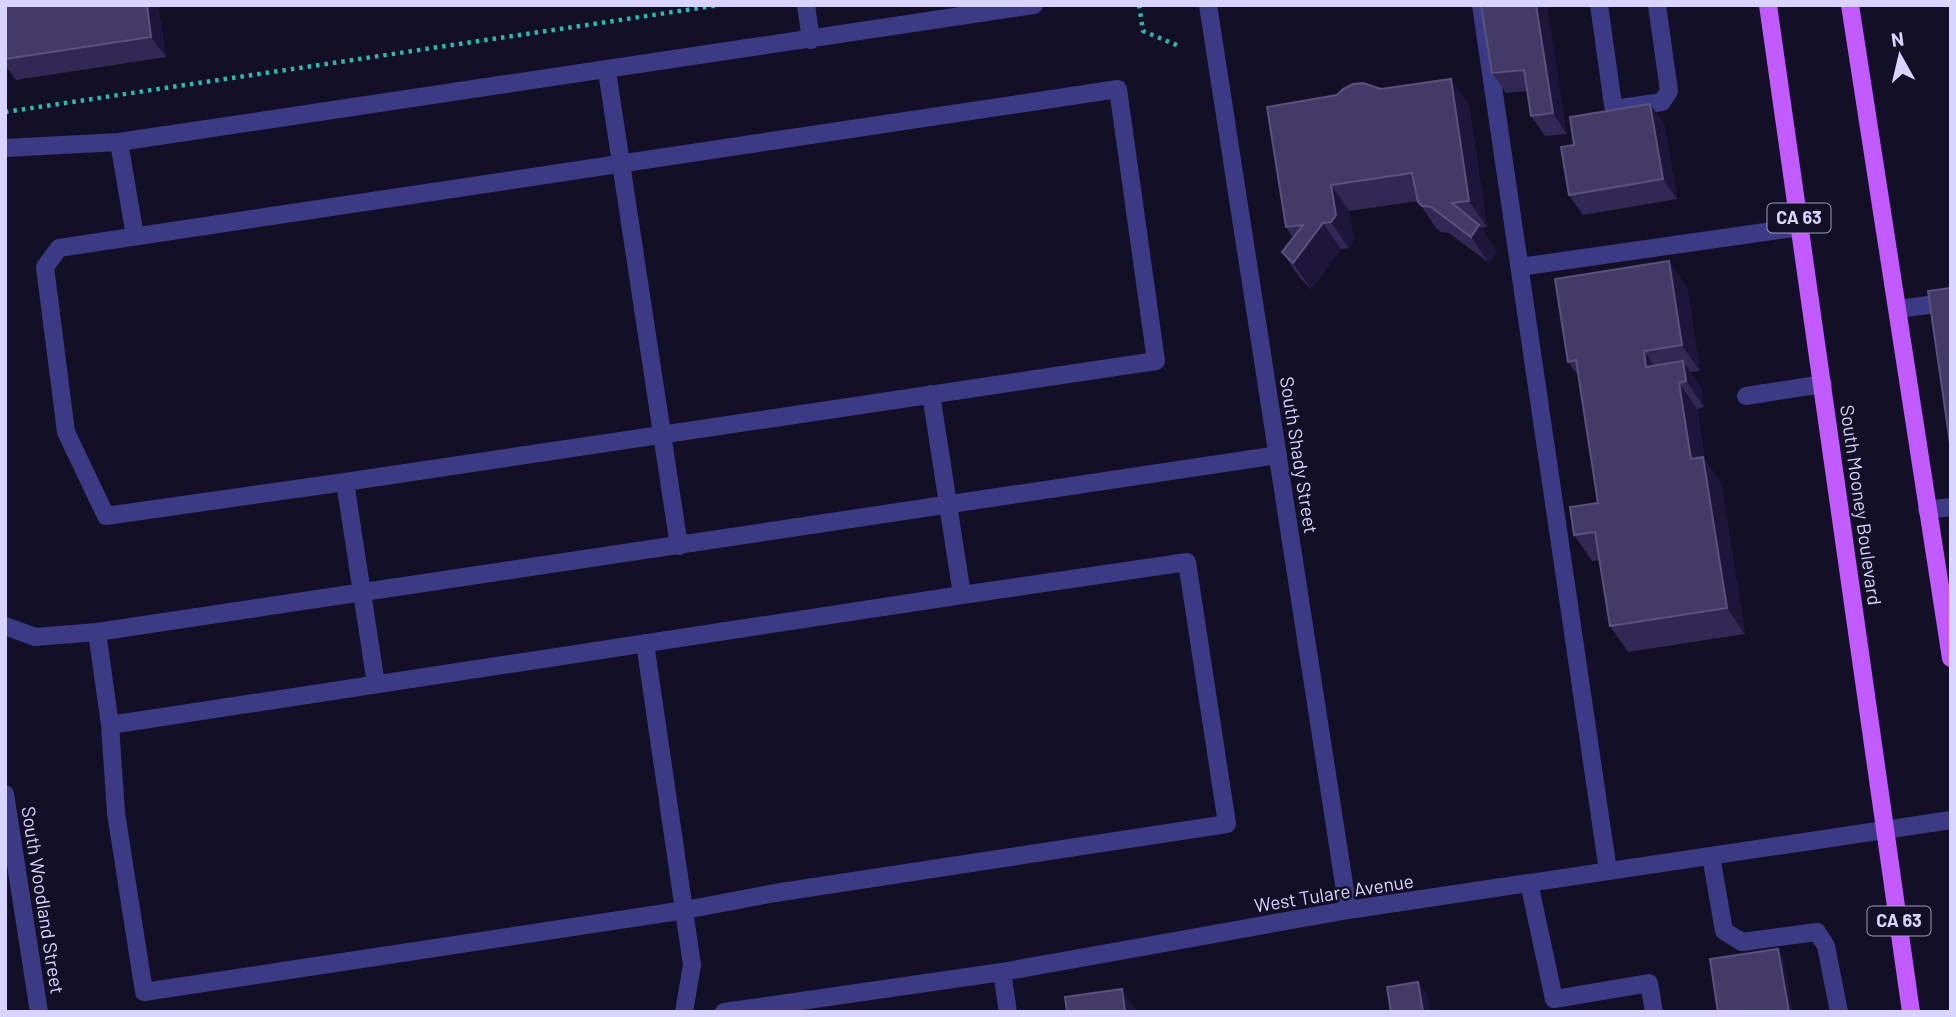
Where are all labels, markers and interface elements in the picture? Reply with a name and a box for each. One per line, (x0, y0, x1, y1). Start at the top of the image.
north arrow (1865, 21, 1935, 91)
text: N (1890, 26, 1905, 51)
road number: CA 63 (1768, 204, 1830, 232)
street label: South Shady Street (1276, 375, 1323, 535)
street label: South Mooney Boulevard (1836, 403, 1887, 606)
street label: South Woodland Street (17, 804, 70, 995)
street label: West Tulare Avenue (1253, 869, 1415, 916)
road number: CA 63 (1868, 906, 1930, 936)

